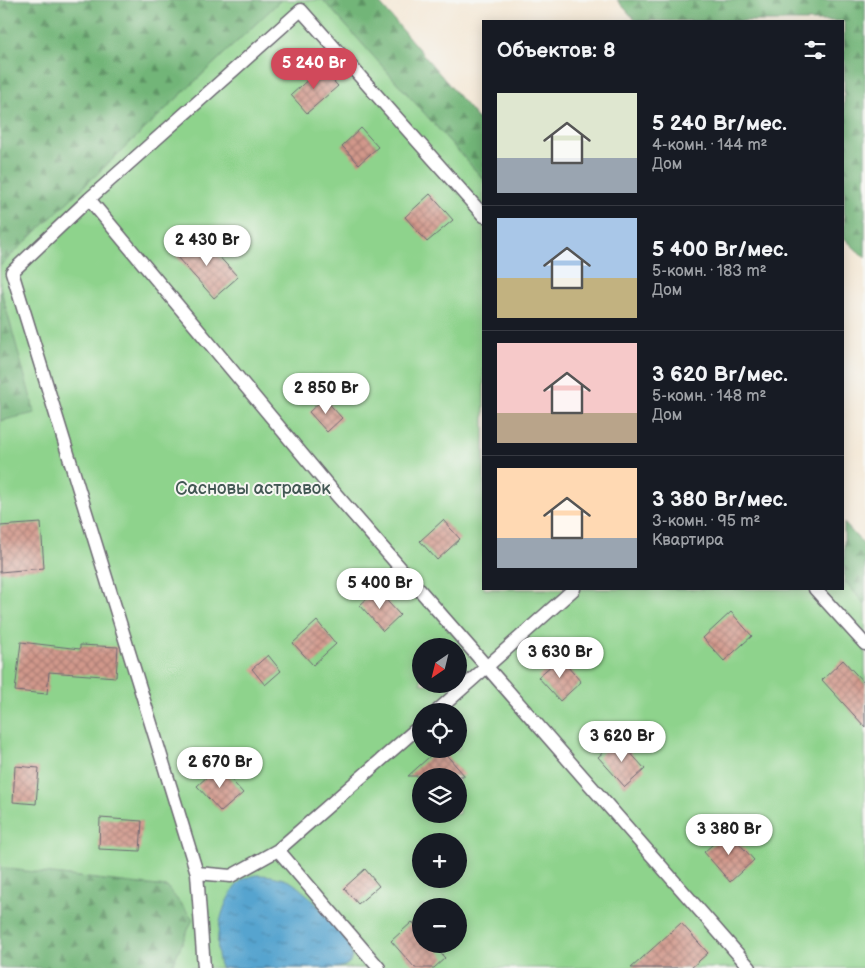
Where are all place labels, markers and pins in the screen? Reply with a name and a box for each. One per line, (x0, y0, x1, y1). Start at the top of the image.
pin: 5 240 Br (262, 48, 366, 90)
pin: 2 430 Br (155, 224, 259, 267)
pin: 2 850 Br (274, 372, 378, 415)
pin: 5 400 Br (328, 568, 432, 610)
pin: 3 630 Br (508, 636, 612, 679)
pin: 3 620 Br (570, 720, 674, 763)
pin: 2 670 Br (168, 746, 272, 789)
pin: 3 380 Br (677, 814, 781, 856)

